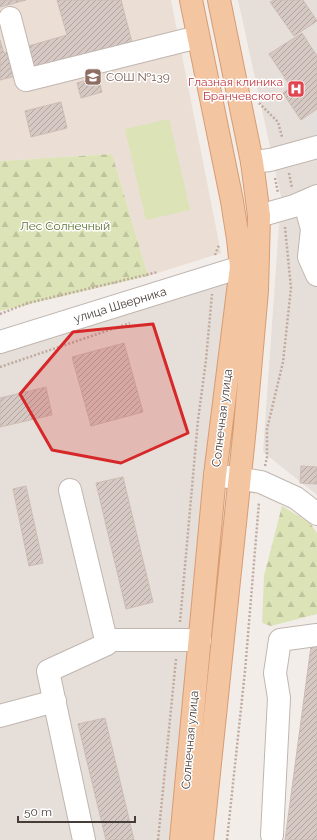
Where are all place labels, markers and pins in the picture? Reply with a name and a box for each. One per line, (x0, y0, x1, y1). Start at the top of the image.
school or university icon: СОШ №139 (83, 67, 103, 87)
place label: СОШ №139 (106, 70, 170, 84)
place label: Глазная клиника Бранчевского (188, 75, 283, 103)
hospital icon: Глазная клиника Бранчевского (286, 79, 306, 99)

